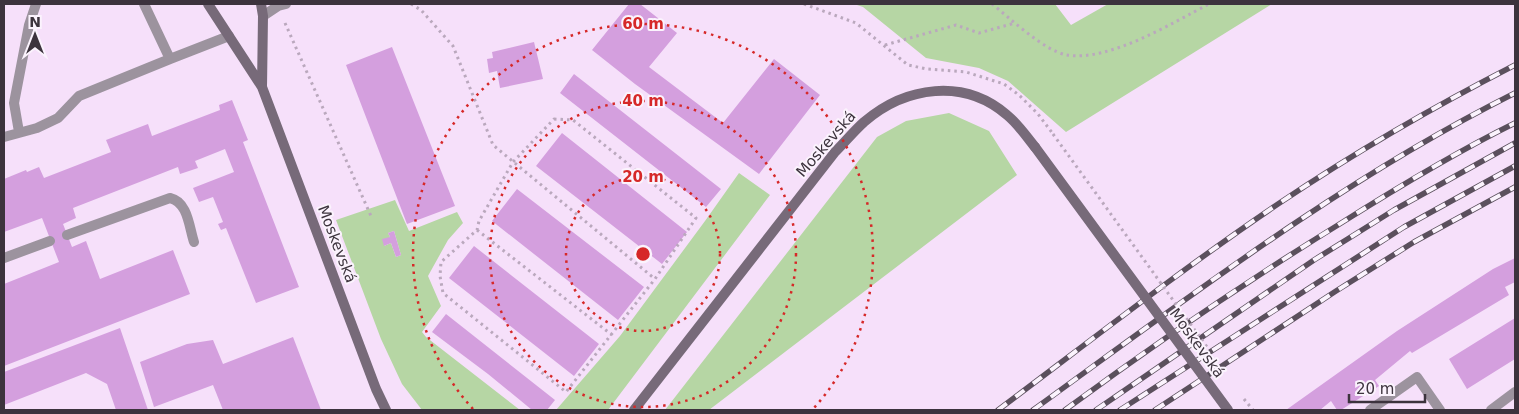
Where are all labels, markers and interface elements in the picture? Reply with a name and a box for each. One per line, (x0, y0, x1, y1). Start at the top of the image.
north arrow (10, 10, 60, 60)
text: N (29, 14, 41, 30)
text: 60 m (622, 15, 664, 33)
text: 40 m (622, 92, 664, 110)
street label: Moskevská (792, 107, 860, 181)
text: 20 m (622, 168, 664, 186)
street label: Moskevská (314, 203, 360, 285)
centre of rings (634, 245, 652, 263)
street label: Moskevská (1166, 305, 1228, 381)
scale bar (1349, 372, 1425, 404)
text: 20 m (1356, 380, 1394, 398)

